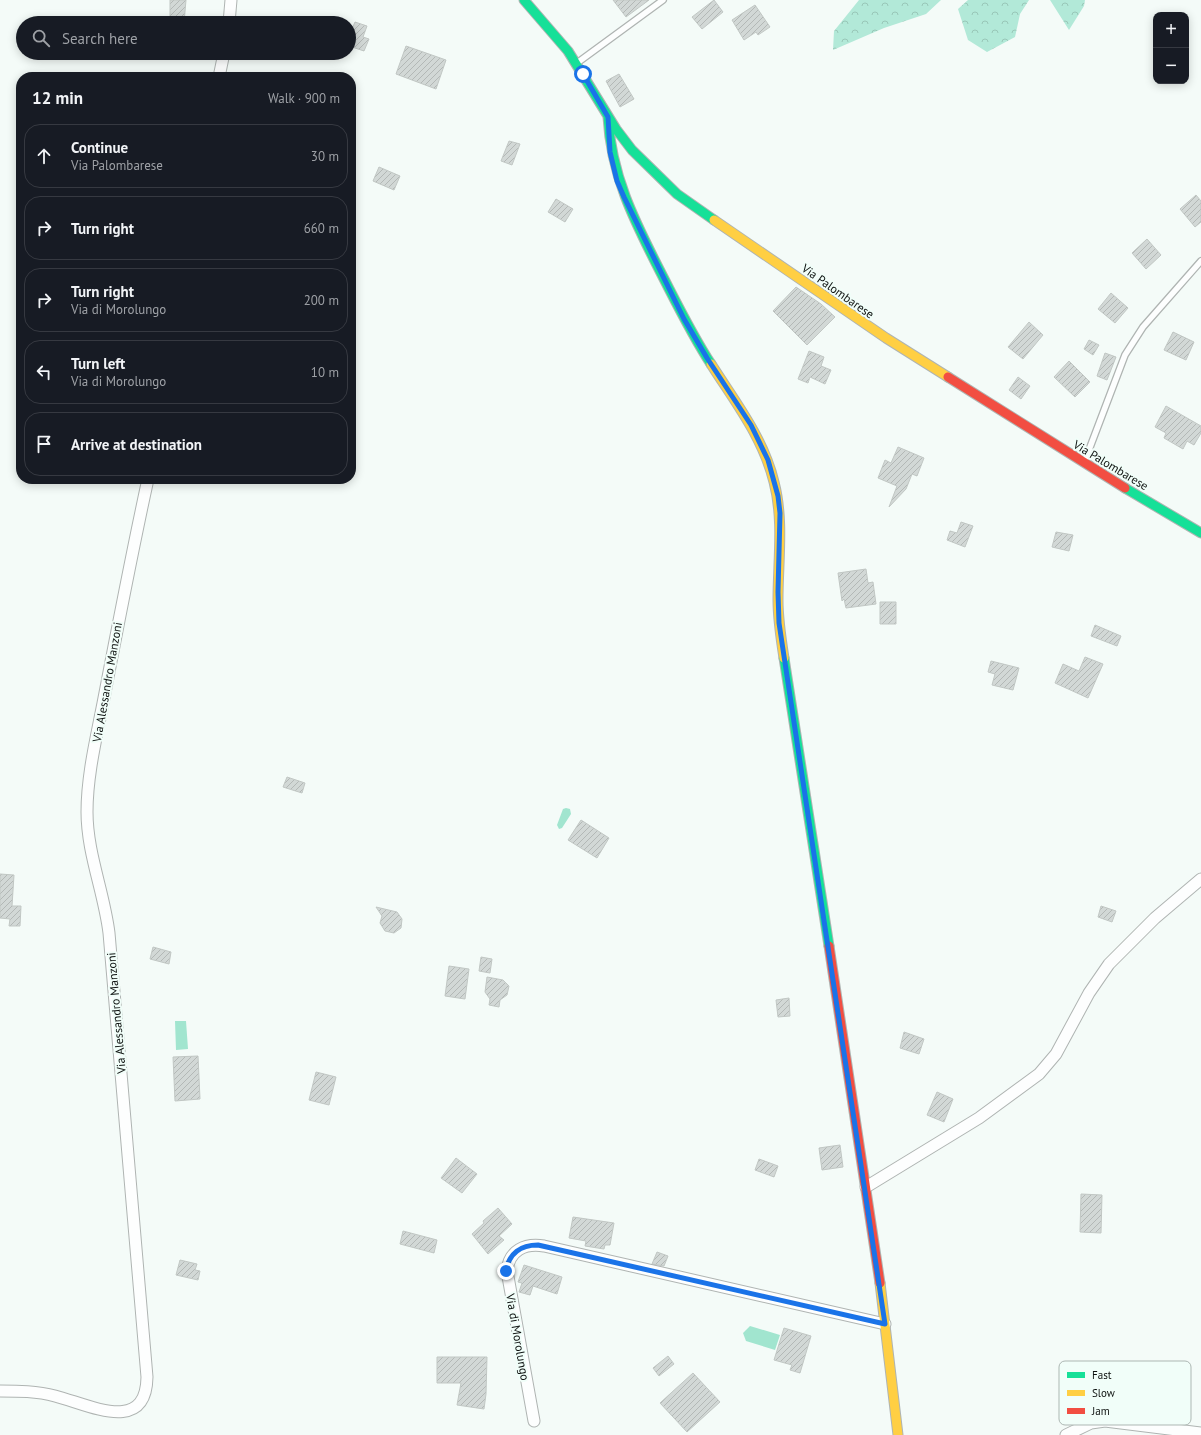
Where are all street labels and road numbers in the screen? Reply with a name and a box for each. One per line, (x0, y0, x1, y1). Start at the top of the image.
street label: Via Palombarese (798, 260, 877, 321)
street label: Via Palombarese (1070, 436, 1151, 493)
street label: Via Alessandro Manzoni (89, 621, 125, 744)
street label: Via Alessandro Manzoni (103, 952, 129, 1075)
street label: Via di Morolungo (503, 1291, 533, 1382)

